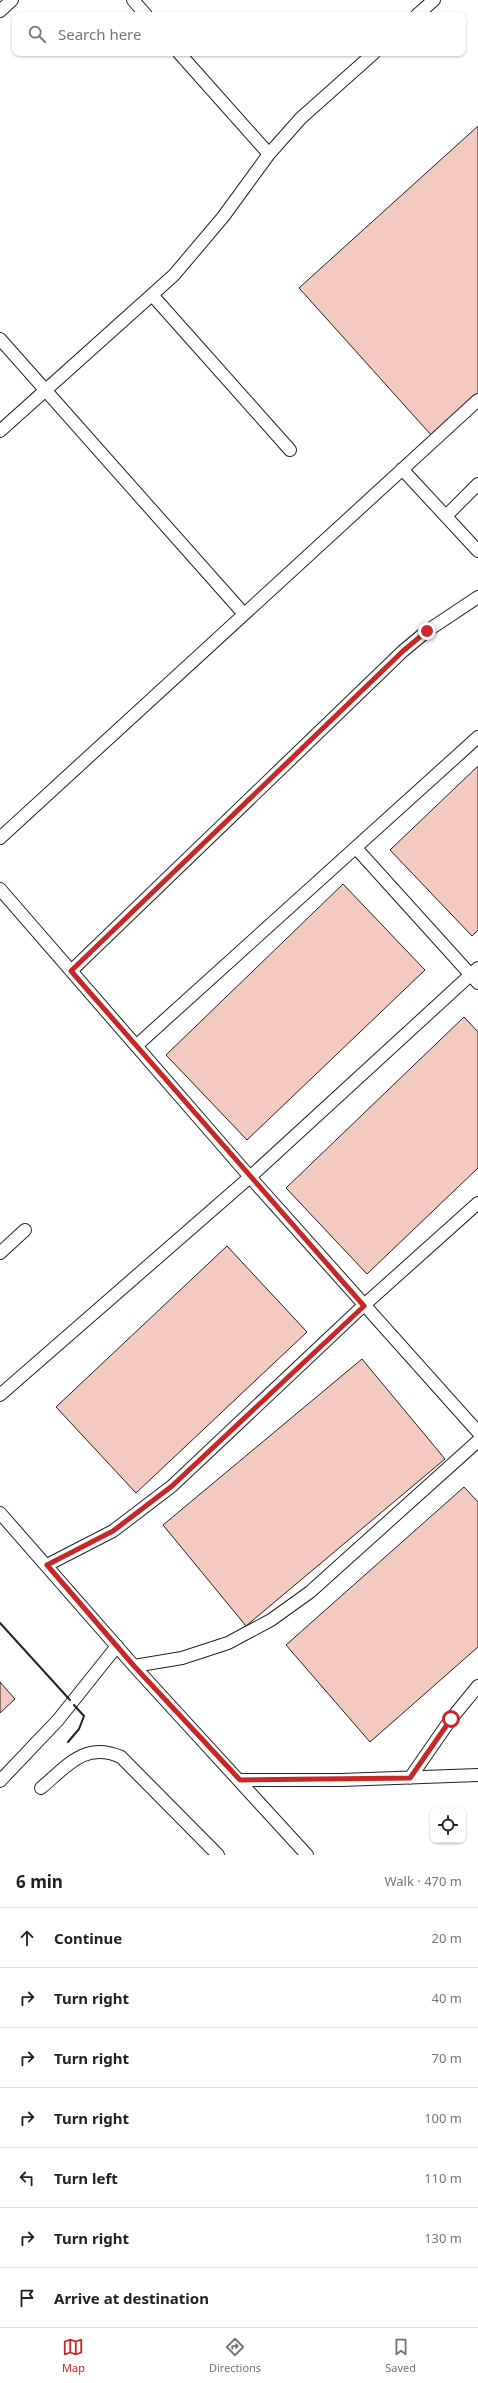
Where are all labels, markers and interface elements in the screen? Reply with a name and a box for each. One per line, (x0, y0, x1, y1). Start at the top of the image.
search box (12, 12, 466, 56)
icon: search (26, 23, 48, 45)
text: Search here (58, 24, 141, 44)
route end (418, 622, 436, 640)
route start (442, 1710, 460, 1728)
map controls (430, 1807, 466, 1843)
button: locate (430, 1807, 466, 1843)
text: 6 min (16, 1870, 63, 1893)
text: Walk · 470 m (384, 1872, 462, 1890)
icon: ahead (16, 1927, 38, 1949)
text: Continue (54, 1928, 122, 1948)
text: 20 m (432, 1929, 462, 1947)
icon: right (16, 1987, 38, 2009)
text: Turn right (54, 1988, 129, 2008)
text: 40 m (432, 1989, 462, 2007)
icon: right (16, 2047, 38, 2069)
text: Turn right (54, 2048, 129, 2068)
text: 70 m (432, 2049, 462, 2067)
icon: right (16, 2107, 38, 2129)
text: Turn right (54, 2108, 129, 2128)
text: 100 m (424, 2109, 462, 2127)
icon: left (16, 2167, 38, 2189)
text: Turn left (54, 2168, 118, 2188)
text: 110 m (424, 2169, 462, 2187)
icon: right (16, 2227, 38, 2249)
text: Turn right (54, 2228, 129, 2248)
text: 130 m (424, 2229, 462, 2247)
icon: arrive (16, 2287, 38, 2309)
text: Arrive at destination (54, 2288, 209, 2308)
tab: Map (62, 2336, 85, 2375)
tab: Directions (209, 2336, 261, 2375)
tab: Saved (385, 2336, 416, 2375)

